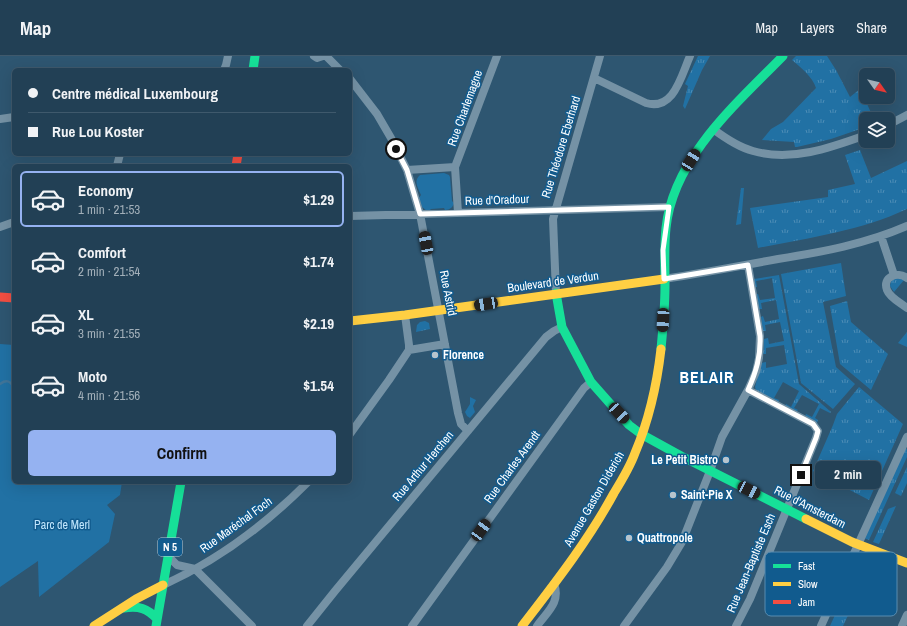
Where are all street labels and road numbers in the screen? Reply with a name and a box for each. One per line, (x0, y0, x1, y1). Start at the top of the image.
street label: Rue Charlemagne (444, 68, 486, 148)
street label: Rue Théodore Eberhard (538, 94, 584, 200)
street label: Rue d'Oradour (465, 191, 530, 209)
street label: Boulevard de Verdun (506, 268, 600, 296)
street label: Rue Astrid (436, 269, 460, 317)
street label: Rue Charles Arendt (480, 427, 544, 506)
street label: Rue Arthur Herchen (389, 428, 457, 504)
street label: Avenue Gaston Diderich (560, 448, 628, 550)
street label: Rue d'Amsterdam (771, 482, 849, 532)
street label: Rue Maréchal Foch (197, 493, 275, 557)
street label: Rue Jean-Baptiste Esch (723, 511, 779, 615)
road number: N 5 (158, 538, 182, 556)

